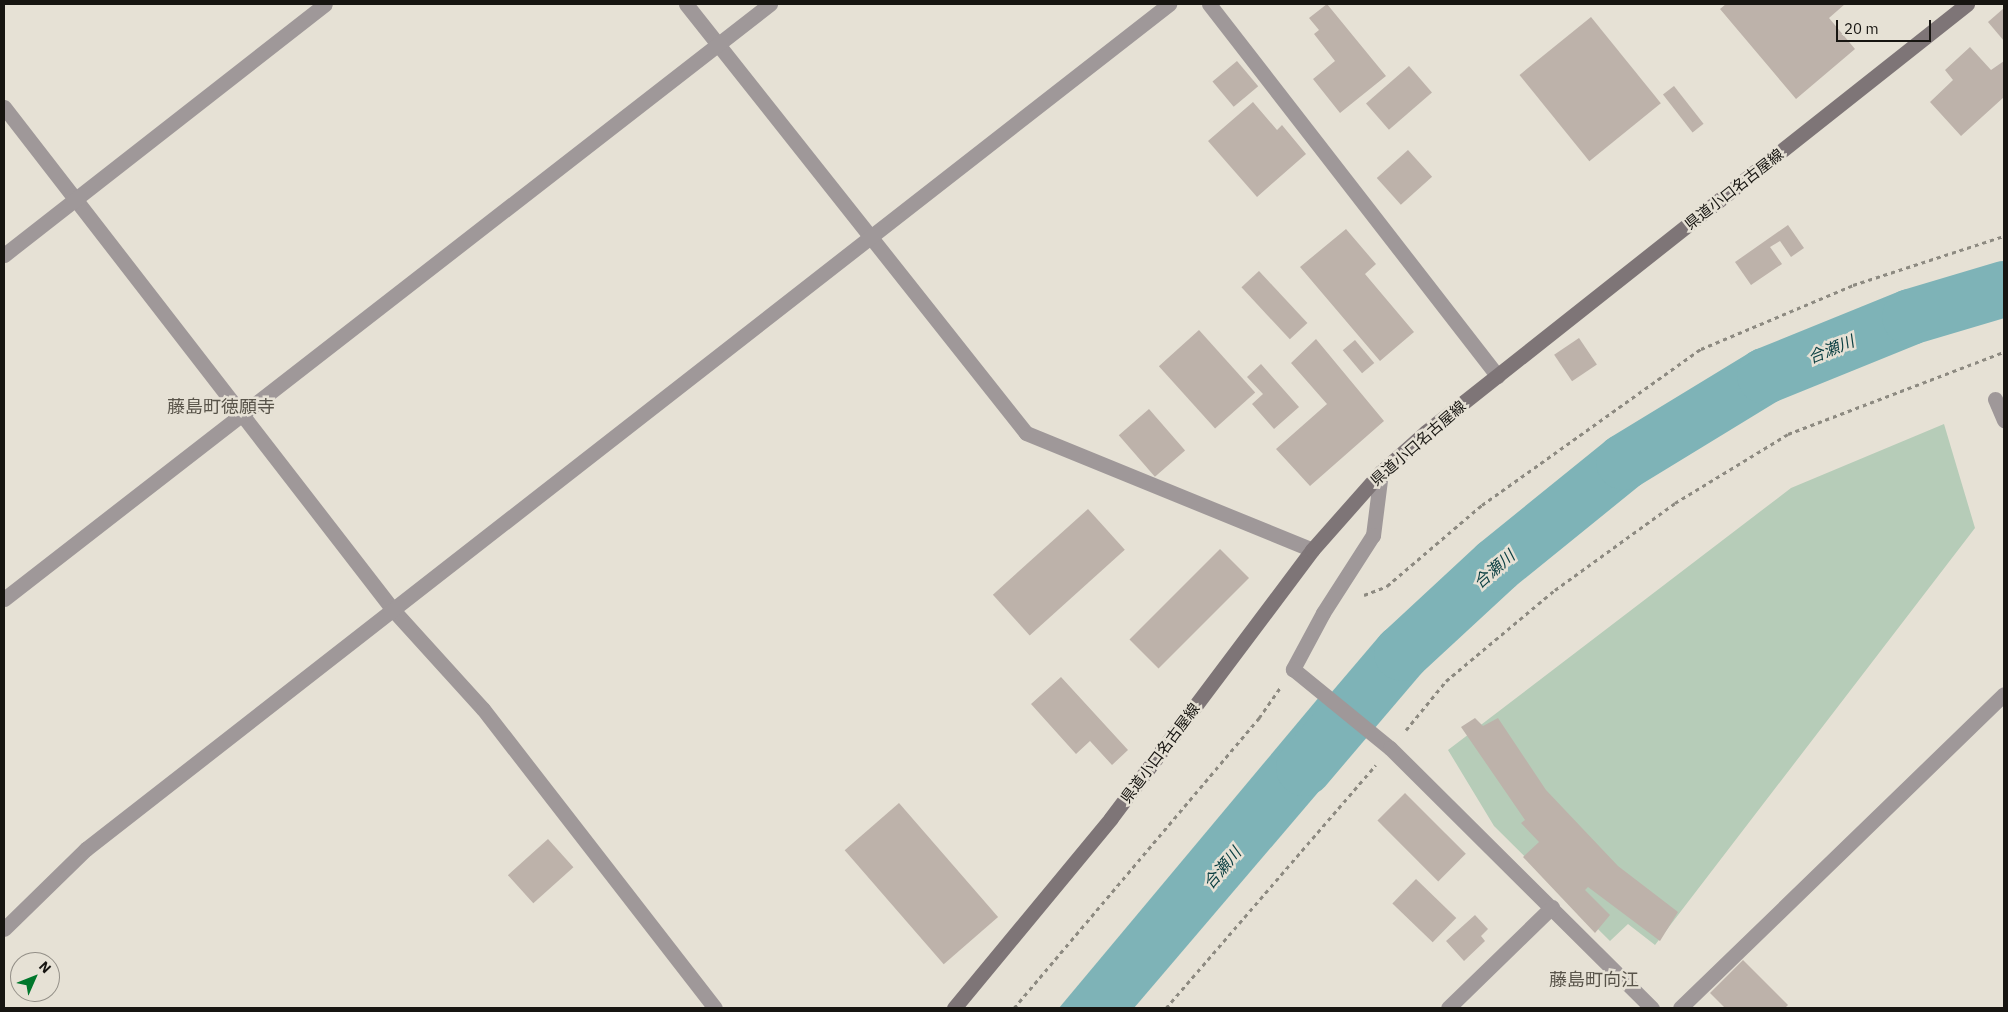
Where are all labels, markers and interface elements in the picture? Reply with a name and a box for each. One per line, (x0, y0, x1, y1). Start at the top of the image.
scale bar (1838, 10, 1933, 42)
text: 20 m (1844, 19, 1879, 38)
street label: 県道小口名古屋線 (1681, 145, 1787, 233)
water label: 合瀬川 (1805, 331, 1857, 367)
district label: 藤島町徳願寺 (167, 396, 275, 418)
street label: 県道小口名古屋線 (1367, 397, 1469, 489)
water label: 合瀬川 (1470, 546, 1518, 592)
street label: 県道小口名古屋線 (1117, 700, 1203, 806)
water label: 合瀬川 (1199, 843, 1245, 893)
north arrow (10, 952, 60, 1002)
text: N (35, 957, 55, 977)
district label: 藤島町向江 (1549, 969, 1639, 991)

